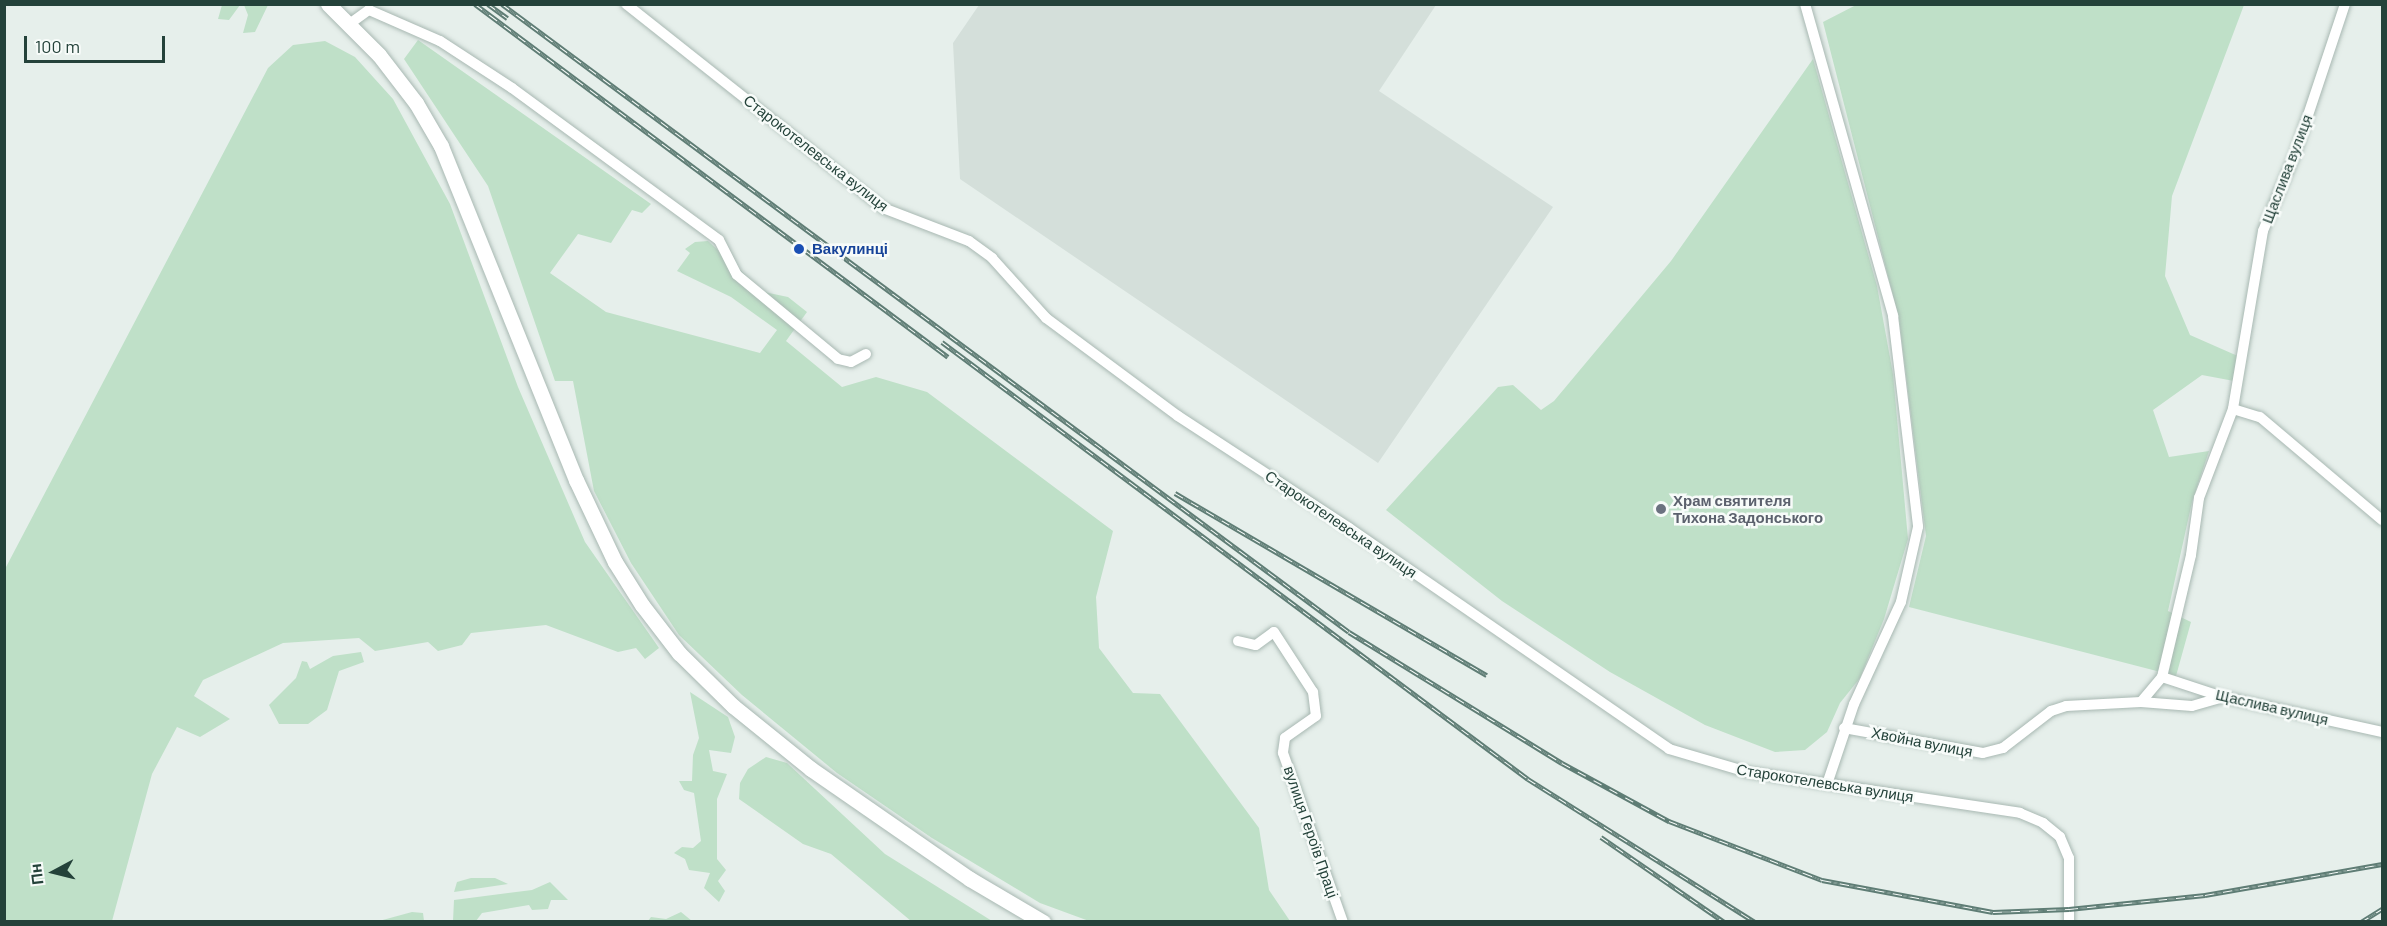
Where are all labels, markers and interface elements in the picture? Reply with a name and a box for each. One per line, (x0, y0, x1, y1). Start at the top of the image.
scale bar (27, 24, 168, 62)
text: 100 m (35, 35, 80, 57)
street label: Старокотелевська вулиця (740, 91, 892, 215)
street label: Щаслива вулиця (2258, 112, 2316, 226)
marker: Вакулинці (790, 240, 808, 258)
place label: Вакулинці (812, 240, 888, 258)
street label: Старокотелевська вулиця (1262, 467, 1420, 581)
place label: Храм святителя Тихона Задонського (1673, 491, 1823, 526)
marker: Храм святителя Тихона Задонського (1654, 502, 1668, 516)
street label: Щаслива вулиця (2214, 685, 2330, 729)
street label: Хвойна вулиця (1870, 723, 1974, 761)
street label: Старокотелевська вулиця (1735, 760, 1915, 806)
street label: вулиця Героїв Праці (1280, 764, 1342, 900)
north arrow (24, 842, 84, 902)
text: Пн (25, 863, 46, 886)

